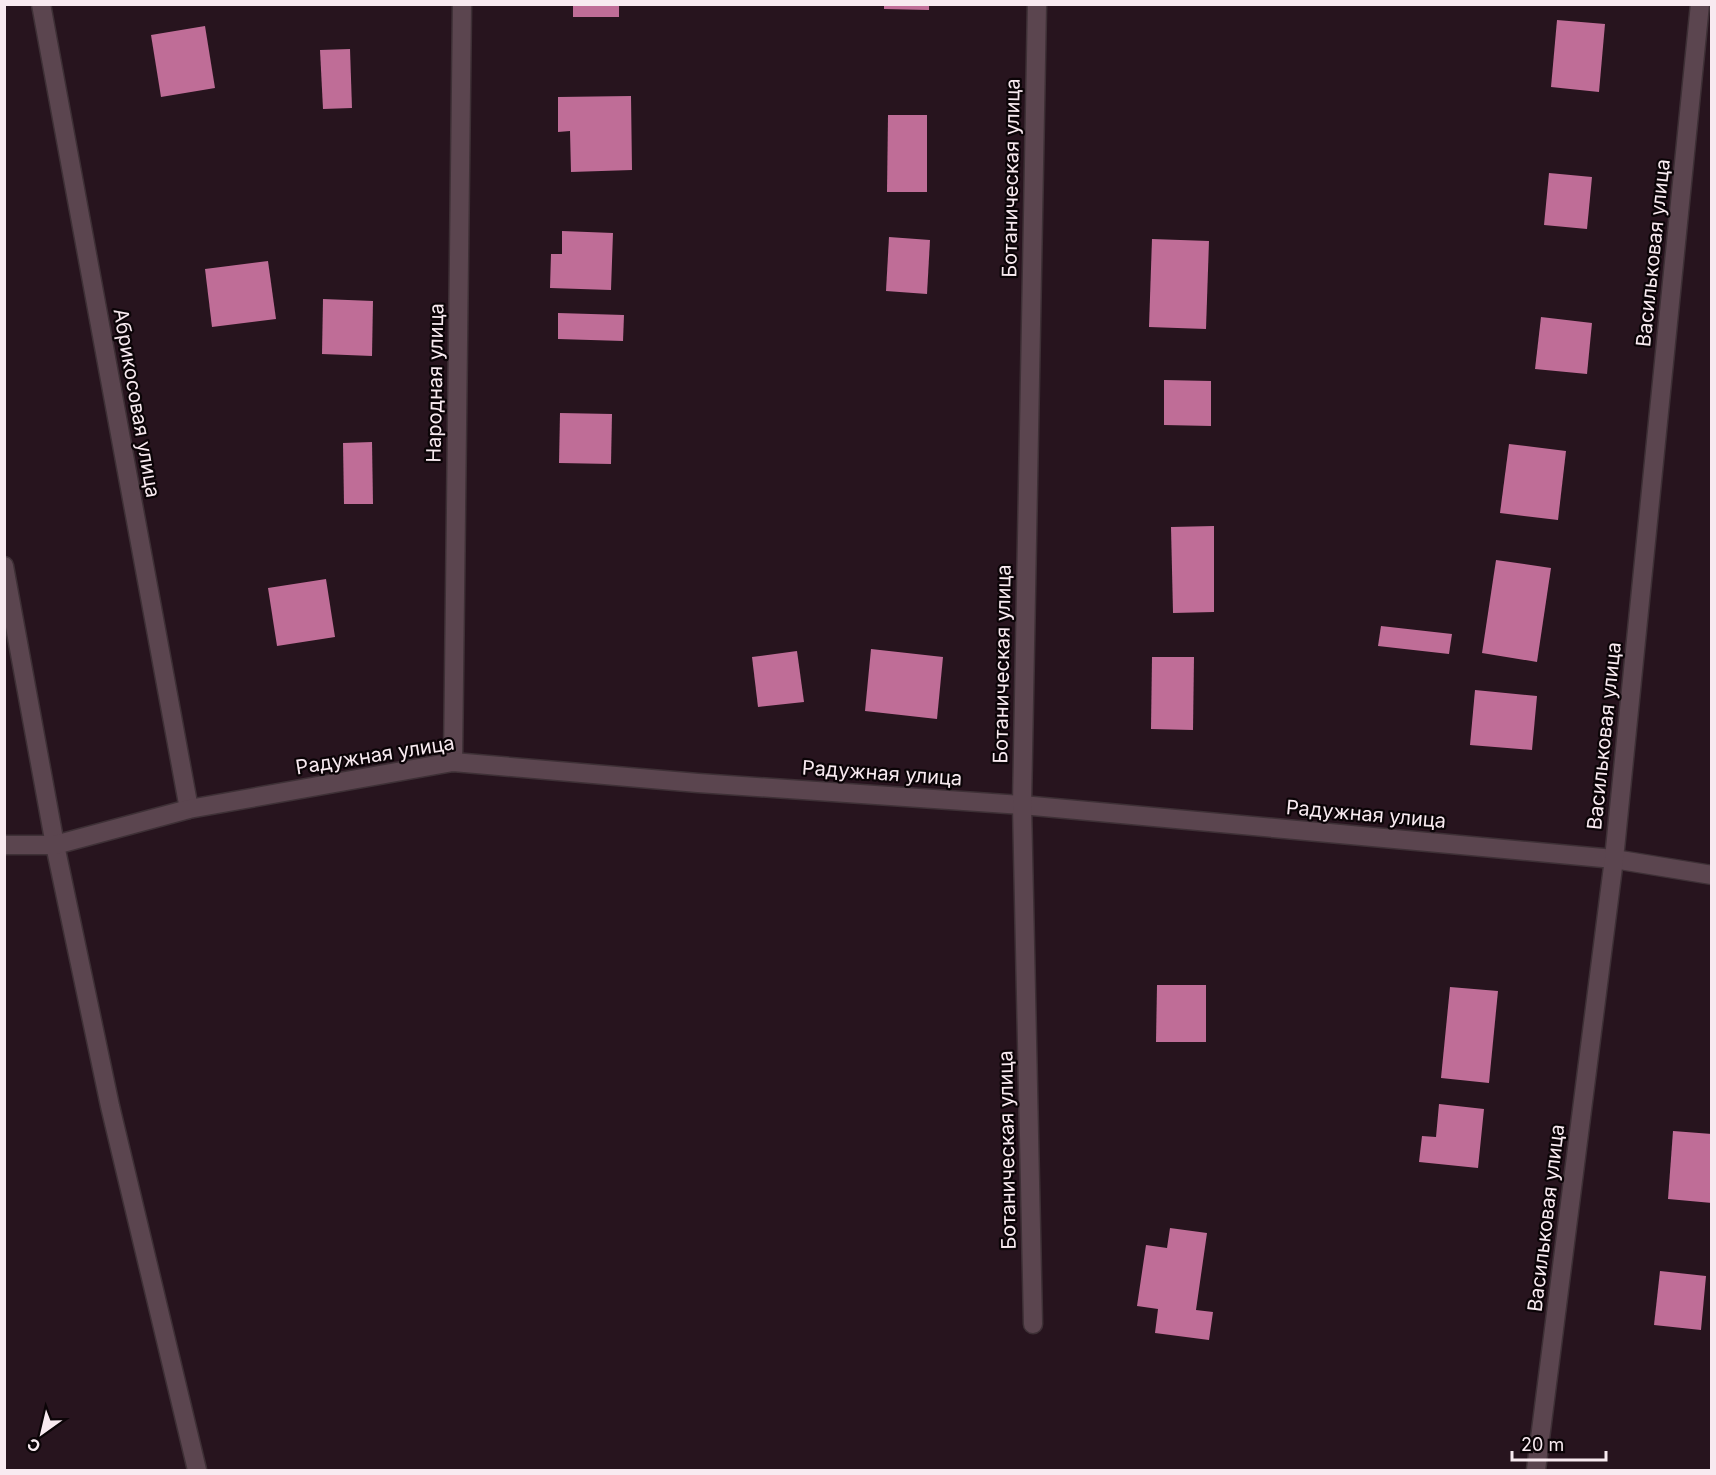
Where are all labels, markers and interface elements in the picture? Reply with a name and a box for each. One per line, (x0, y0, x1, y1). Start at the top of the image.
street label: Ботаническая улица (997, 78, 1025, 278)
street label: Васильковая улица (1631, 158, 1675, 348)
street label: Народная улица (422, 303, 448, 463)
street label: Абрикосовая улица (109, 307, 165, 499)
street label: Ботаническая улица (988, 564, 1016, 764)
street label: Васильковая улица (1582, 641, 1626, 831)
street label: Радужная улица (294, 731, 456, 779)
street label: Радужная улица (801, 755, 963, 791)
street label: Радужная улица (1285, 795, 1447, 833)
street label: Ботаническая улица (993, 1050, 1021, 1250)
street label: Васильковая улица (1523, 1123, 1569, 1313)
north arrow (12, 1403, 72, 1463)
scale bar (1512, 1424, 1606, 1462)
text: С (23, 1434, 44, 1457)
text: 20 m (1521, 1434, 1564, 1455)

